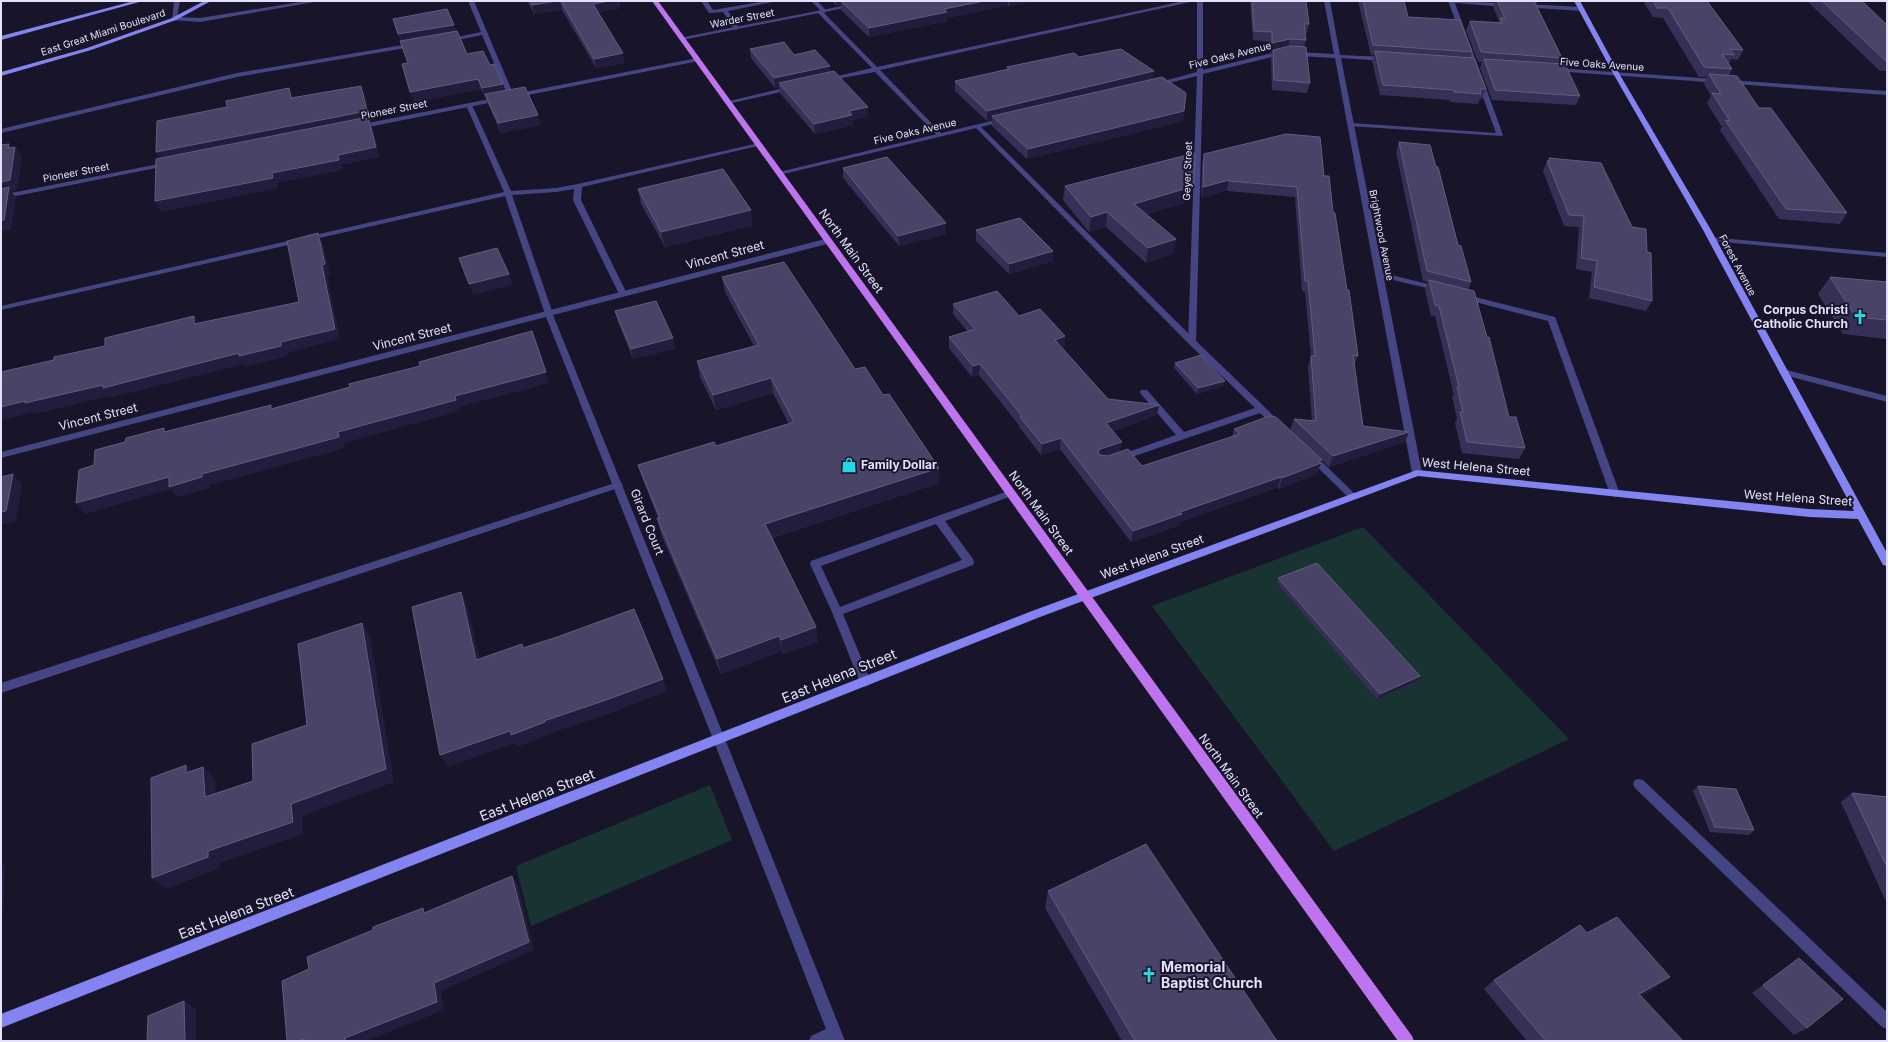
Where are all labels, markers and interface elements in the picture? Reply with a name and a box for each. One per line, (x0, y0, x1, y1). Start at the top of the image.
street label: East Great Miami Boulevard (39, 6, 167, 58)
street label: Warder Street (709, 6, 776, 30)
street label: Five Oaks Avenue (1188, 39, 1273, 71)
street label: Five Oaks Avenue (1559, 55, 1645, 73)
street label: Pioneer Street (360, 97, 429, 121)
street label: Five Oaks Avenue (873, 116, 958, 146)
street label: Geyer Street (1180, 141, 1194, 201)
street label: Pioneer Street (42, 160, 111, 184)
street label: Brightwood Avenue (1367, 188, 1397, 282)
street label: North Main Street (816, 206, 887, 296)
street label: Forest Avenue (1717, 232, 1759, 298)
street label: Vincent Street (684, 237, 766, 272)
place label: Corpus Christi Catholic Church (1754, 302, 1848, 331)
church icon: Corpus Christi Catholic Church (1851, 308, 1869, 326)
street label: Vincent Street (371, 319, 453, 354)
street label: Vincent Street (57, 399, 139, 434)
street label: West Helena Street (1421, 454, 1531, 479)
shop icon: Family Dollar (840, 456, 858, 474)
place label: Family Dollar (861, 457, 937, 472)
street label: North Main Street (1006, 468, 1077, 558)
street label: West Helena Street (1743, 486, 1853, 509)
street label: Girard Court (627, 487, 668, 557)
street label: West Helena Street (1098, 531, 1206, 582)
street label: East Helena Street (779, 645, 899, 706)
street label: North Main Street (1196, 731, 1267, 821)
street label: East Helena Street (477, 765, 597, 824)
street label: East Helena Street (176, 883, 296, 942)
place label: Memorial Baptist Church (1161, 958, 1263, 991)
church icon: Memorial Baptist Church (1140, 966, 1158, 984)

